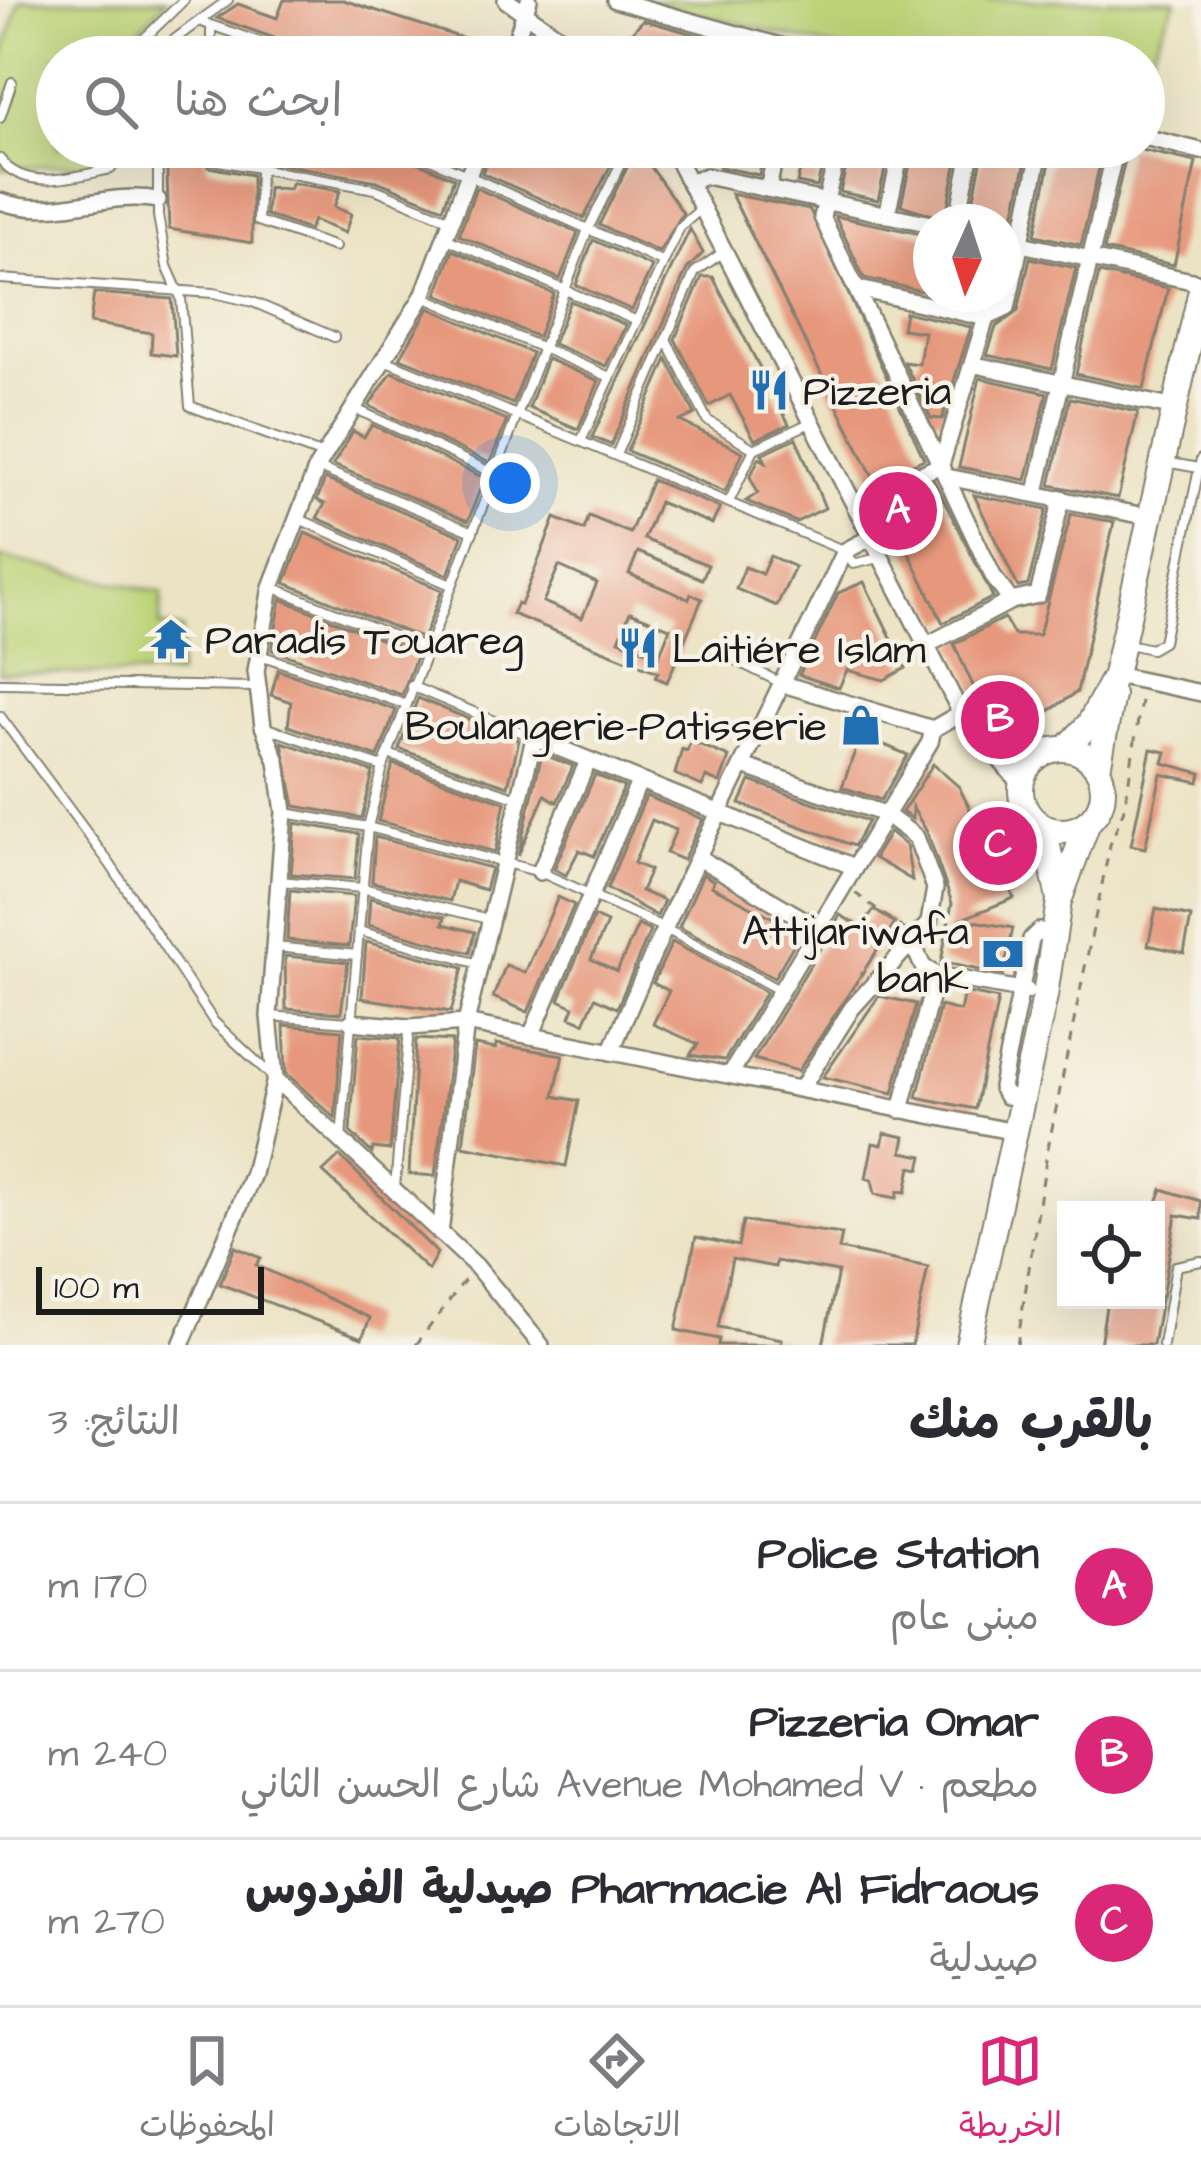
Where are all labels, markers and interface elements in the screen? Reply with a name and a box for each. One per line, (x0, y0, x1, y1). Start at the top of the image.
search box (36, 36, 1165, 168)
icon: search (78, 69, 144, 135)
text: ابحث هنا (174, 71, 342, 133)
north arrow (913, 204, 1021, 312)
place label: Pizzeria (803, 364, 951, 422)
restaurant icon: Pizzeria (746, 367, 792, 413)
your location (480, 453, 540, 513)
pin: A (859, 466, 937, 556)
place label: Paradis Touareg (205, 613, 524, 671)
temple icon: Paradis Touareg (148, 616, 194, 662)
place label: Laitiére Islam (672, 622, 926, 680)
restaurant icon: Laitiére Islam (615, 625, 661, 671)
pin: B (961, 675, 1039, 765)
place label: Boulangerie-Patisserie (405, 699, 827, 757)
shop icon: Boulangerie-Patisserie (838, 702, 884, 748)
pin: C (959, 801, 1037, 891)
place label: Attijariwafa bank (742, 904, 969, 1010)
bank icon: Attijariwafa bank (980, 931, 1026, 977)
map controls (1057, 1201, 1165, 1309)
button: locate (1057, 1201, 1165, 1309)
scale bar (36, 1261, 264, 1314)
text: 100 m (54, 1265, 139, 1311)
text: بالقرب منك (909, 1387, 1153, 1458)
text: النتائج: 3 (48, 1396, 180, 1450)
text: Police Station (757, 1524, 1039, 1586)
text: 170 m (48, 1560, 148, 1614)
text: A (1102, 1560, 1127, 1614)
text: مبنى عام (890, 1591, 1039, 1645)
text: Pizzeria Omar (749, 1692, 1039, 1754)
text: 240 m (48, 1728, 167, 1782)
text: B (1100, 1728, 1128, 1782)
text: مطعم · Avenue Mohamed V شارع الحسن الثاني (240, 1759, 1039, 1813)
text: Pharmacie Al Fidraous صيدلية الفردوس (245, 1859, 1039, 1921)
text: 270 m (48, 1896, 165, 1950)
text: C (1100, 1896, 1128, 1950)
text: صيدلية (929, 1933, 1039, 1987)
tab: المحفوظات (139, 2028, 275, 2154)
tab: الاتجاهات (553, 2028, 681, 2154)
tab: الخريطة (959, 2028, 1062, 2154)

